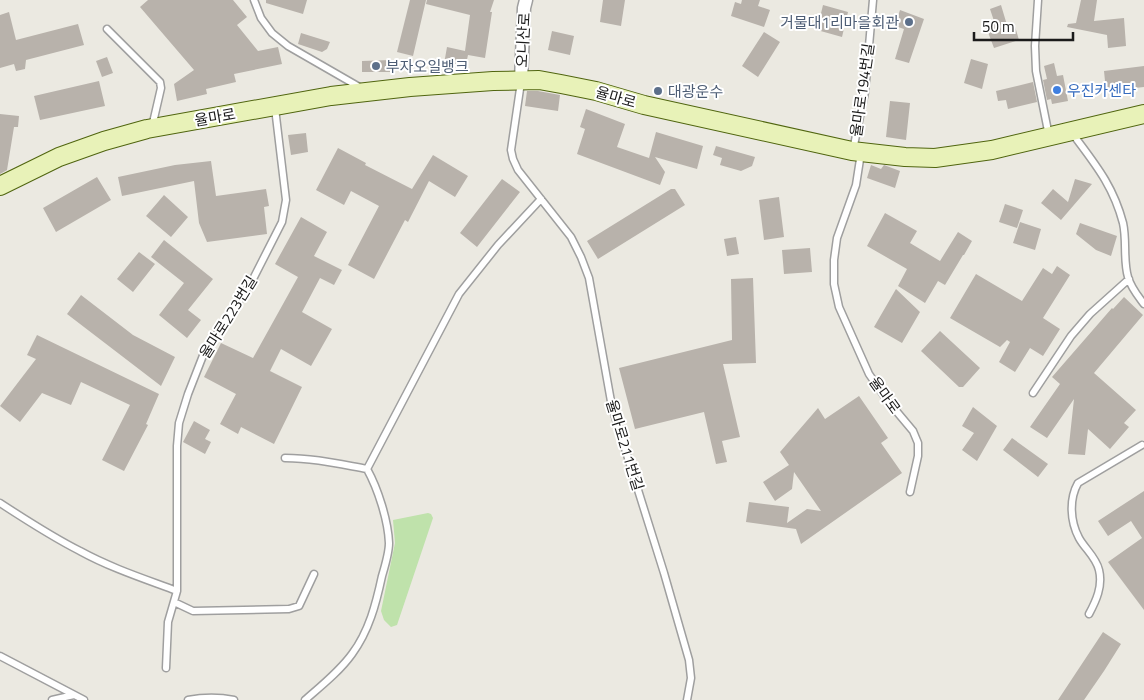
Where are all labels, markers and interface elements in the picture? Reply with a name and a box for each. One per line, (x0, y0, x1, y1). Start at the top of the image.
scale bar (974, 10, 1073, 42)
place label: 거물대1리마을회관 (780, 11, 899, 34)
street label: 오니산로 (510, 12, 536, 68)
text: 50 m (982, 15, 1015, 38)
marker: 거물대1리마을회관 (903, 16, 915, 28)
street label: 율마로194번길 (844, 42, 880, 138)
place label: 부자오일뱅크 (386, 55, 469, 78)
marker: 부자오일뱅크 (370, 60, 382, 72)
place label: 우진카센타 (1067, 79, 1136, 102)
street label: 율마로 (593, 80, 639, 114)
place label: 대광운수 (668, 80, 723, 103)
marker: 우진카센타 (1051, 84, 1063, 96)
marker: 대광운수 (652, 85, 664, 97)
street label: 율마로 (193, 102, 237, 132)
street label: 율마로223번길 (193, 271, 263, 363)
street label: 율마로 (864, 371, 906, 419)
street label: 율마로211번길 (600, 397, 650, 493)

